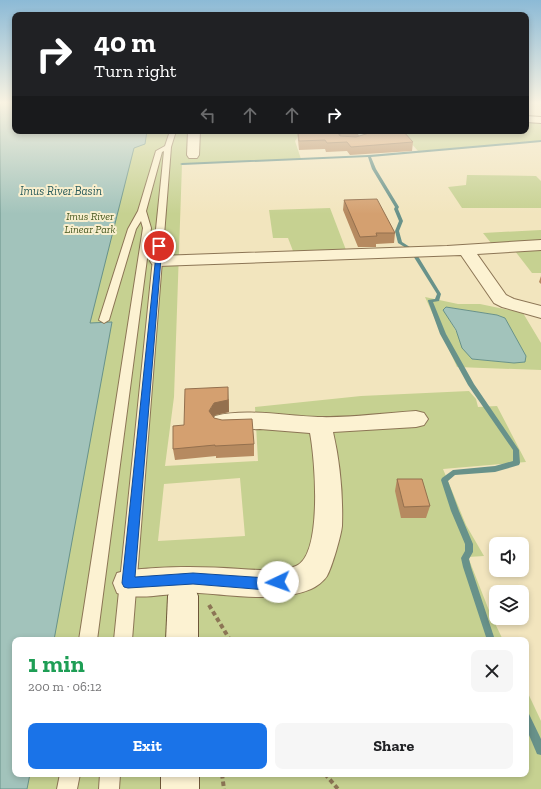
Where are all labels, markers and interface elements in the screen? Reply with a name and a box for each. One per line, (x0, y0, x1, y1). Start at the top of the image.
text: 40 m (94, 26, 156, 59)
icon: right (28, 28, 80, 80)
text: Turn right (94, 60, 176, 82)
icon: left (197, 104, 219, 126)
icon: ahead (239, 104, 261, 126)
icon: ahead (281, 104, 303, 126)
icon: right (323, 104, 345, 126)
water label: Imus River Basin (20, 184, 102, 198)
park label: Imus River Linear Park (65, 210, 116, 236)
pin (142, 229, 176, 263)
icon: arrive (148, 235, 170, 257)
map controls (489, 537, 529, 625)
button: sound (489, 537, 529, 577)
position arrow (257, 561, 299, 603)
button: layers (489, 585, 529, 625)
text: 1 min (28, 649, 85, 678)
button: close (471, 650, 513, 692)
text: 200 m · 06:12 (28, 679, 102, 694)
button: Exit (28, 723, 267, 769)
button: Share (275, 723, 513, 769)

